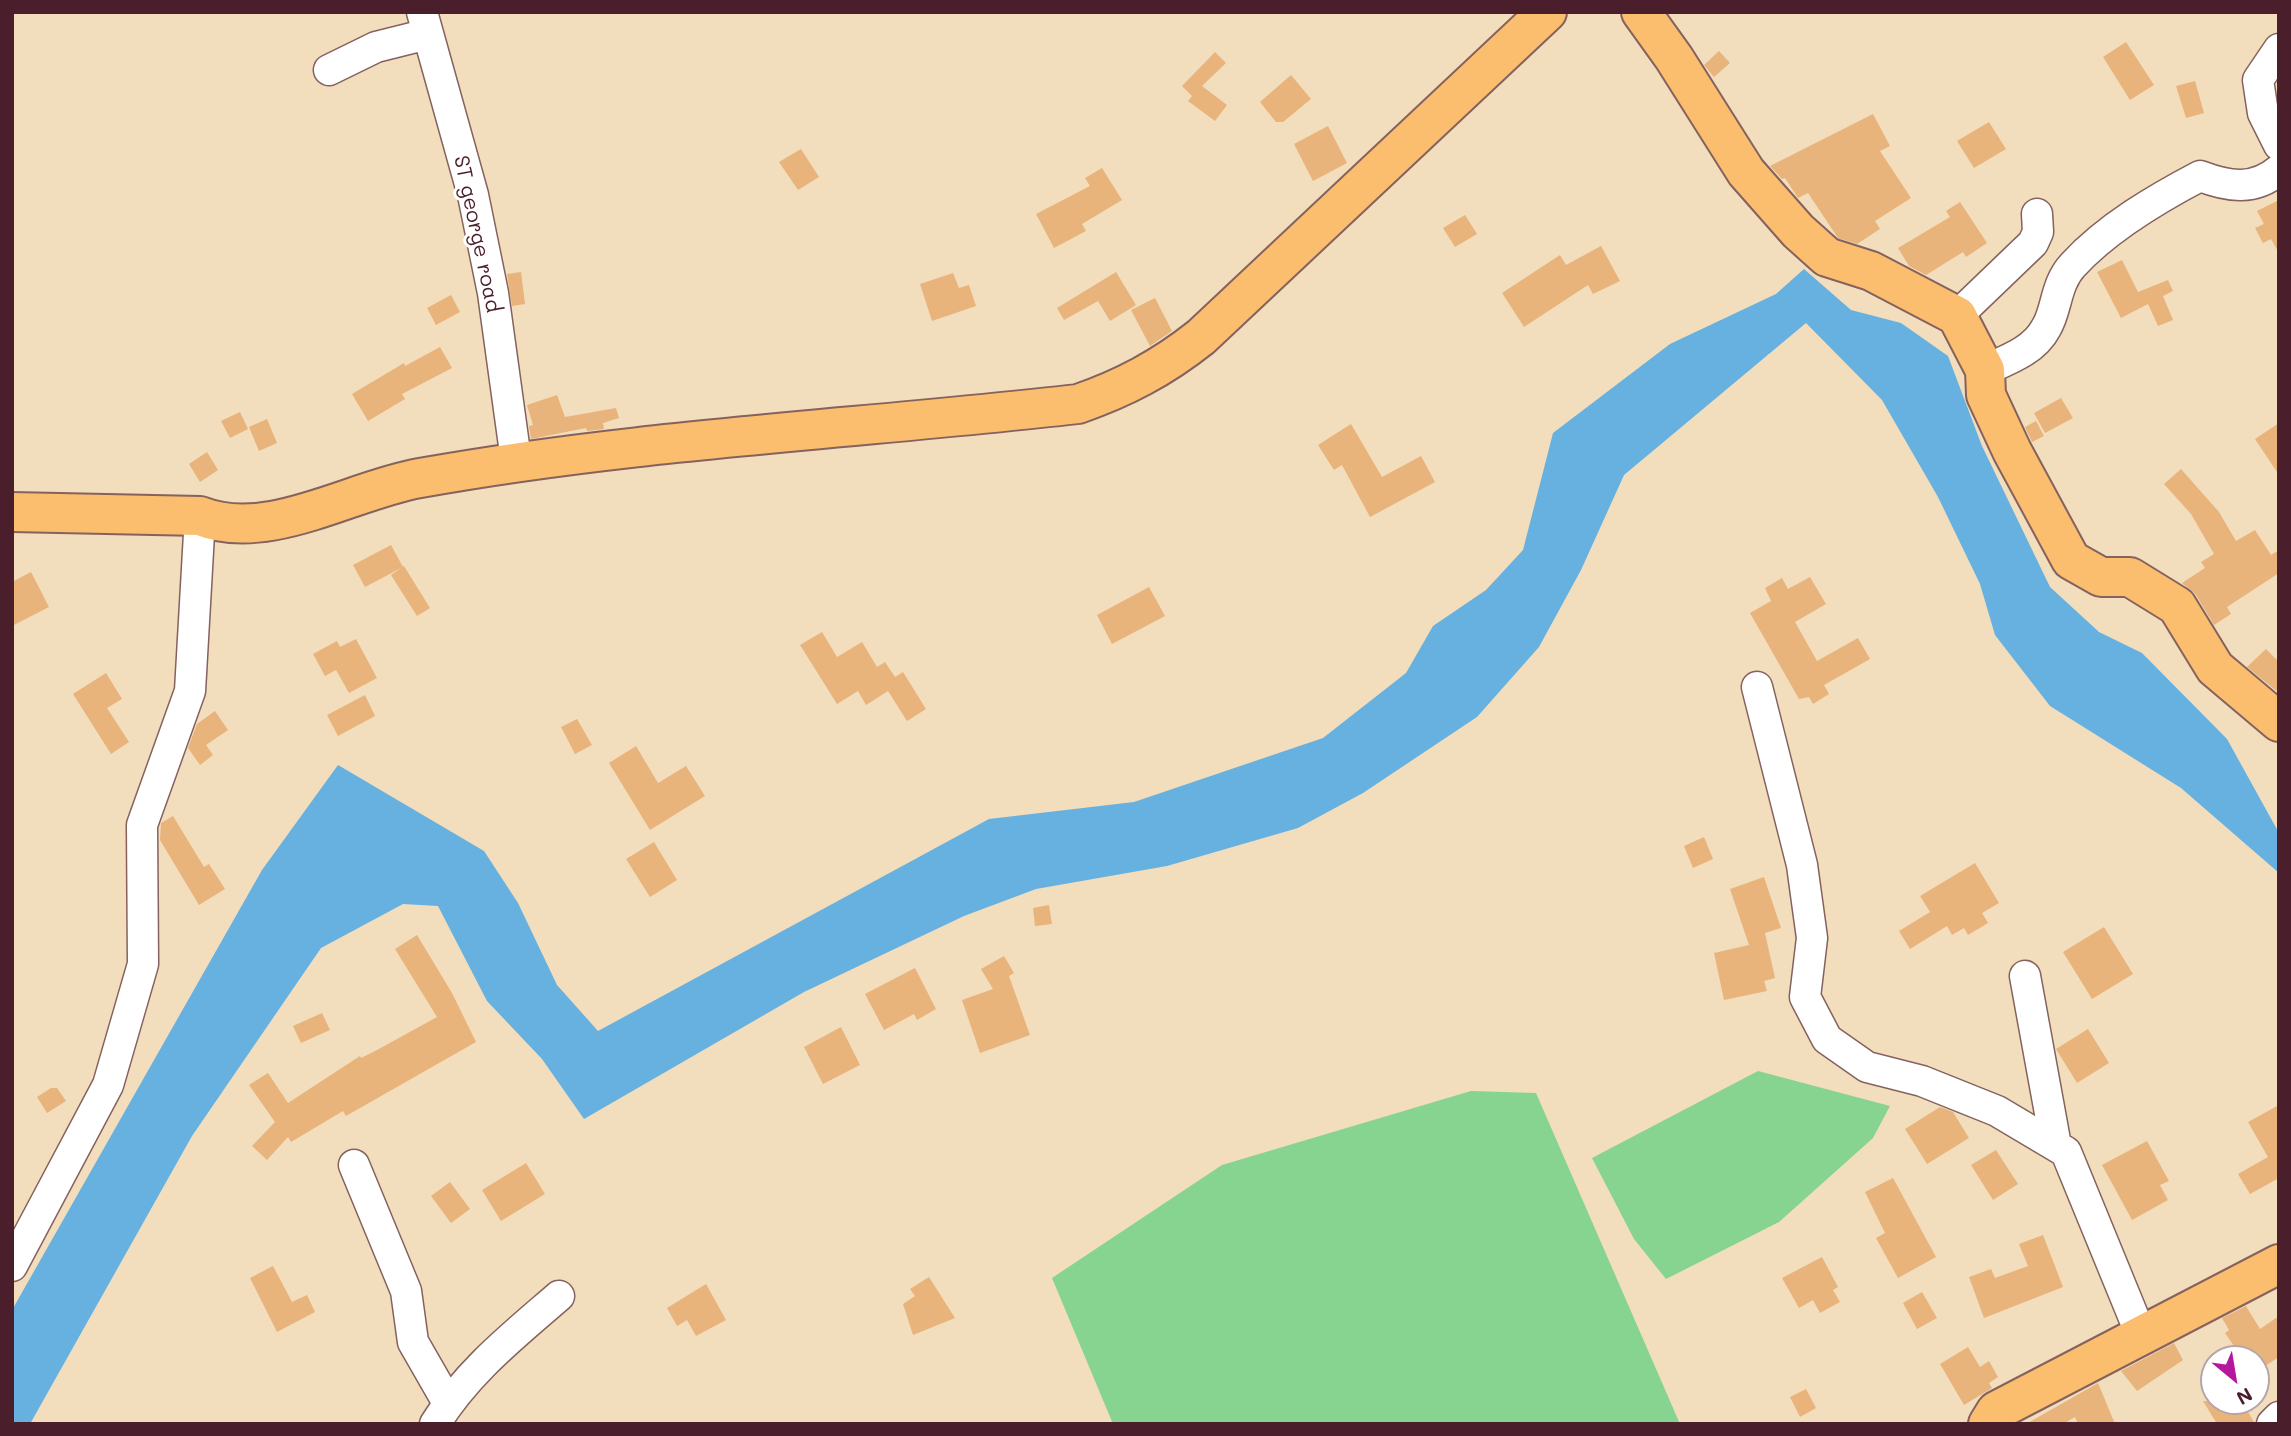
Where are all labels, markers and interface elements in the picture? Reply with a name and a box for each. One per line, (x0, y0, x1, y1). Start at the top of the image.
street label: ST george road (448, 153, 506, 315)
north arrow (2200, 1345, 2270, 1415)
text: N (2232, 1382, 2257, 1411)

